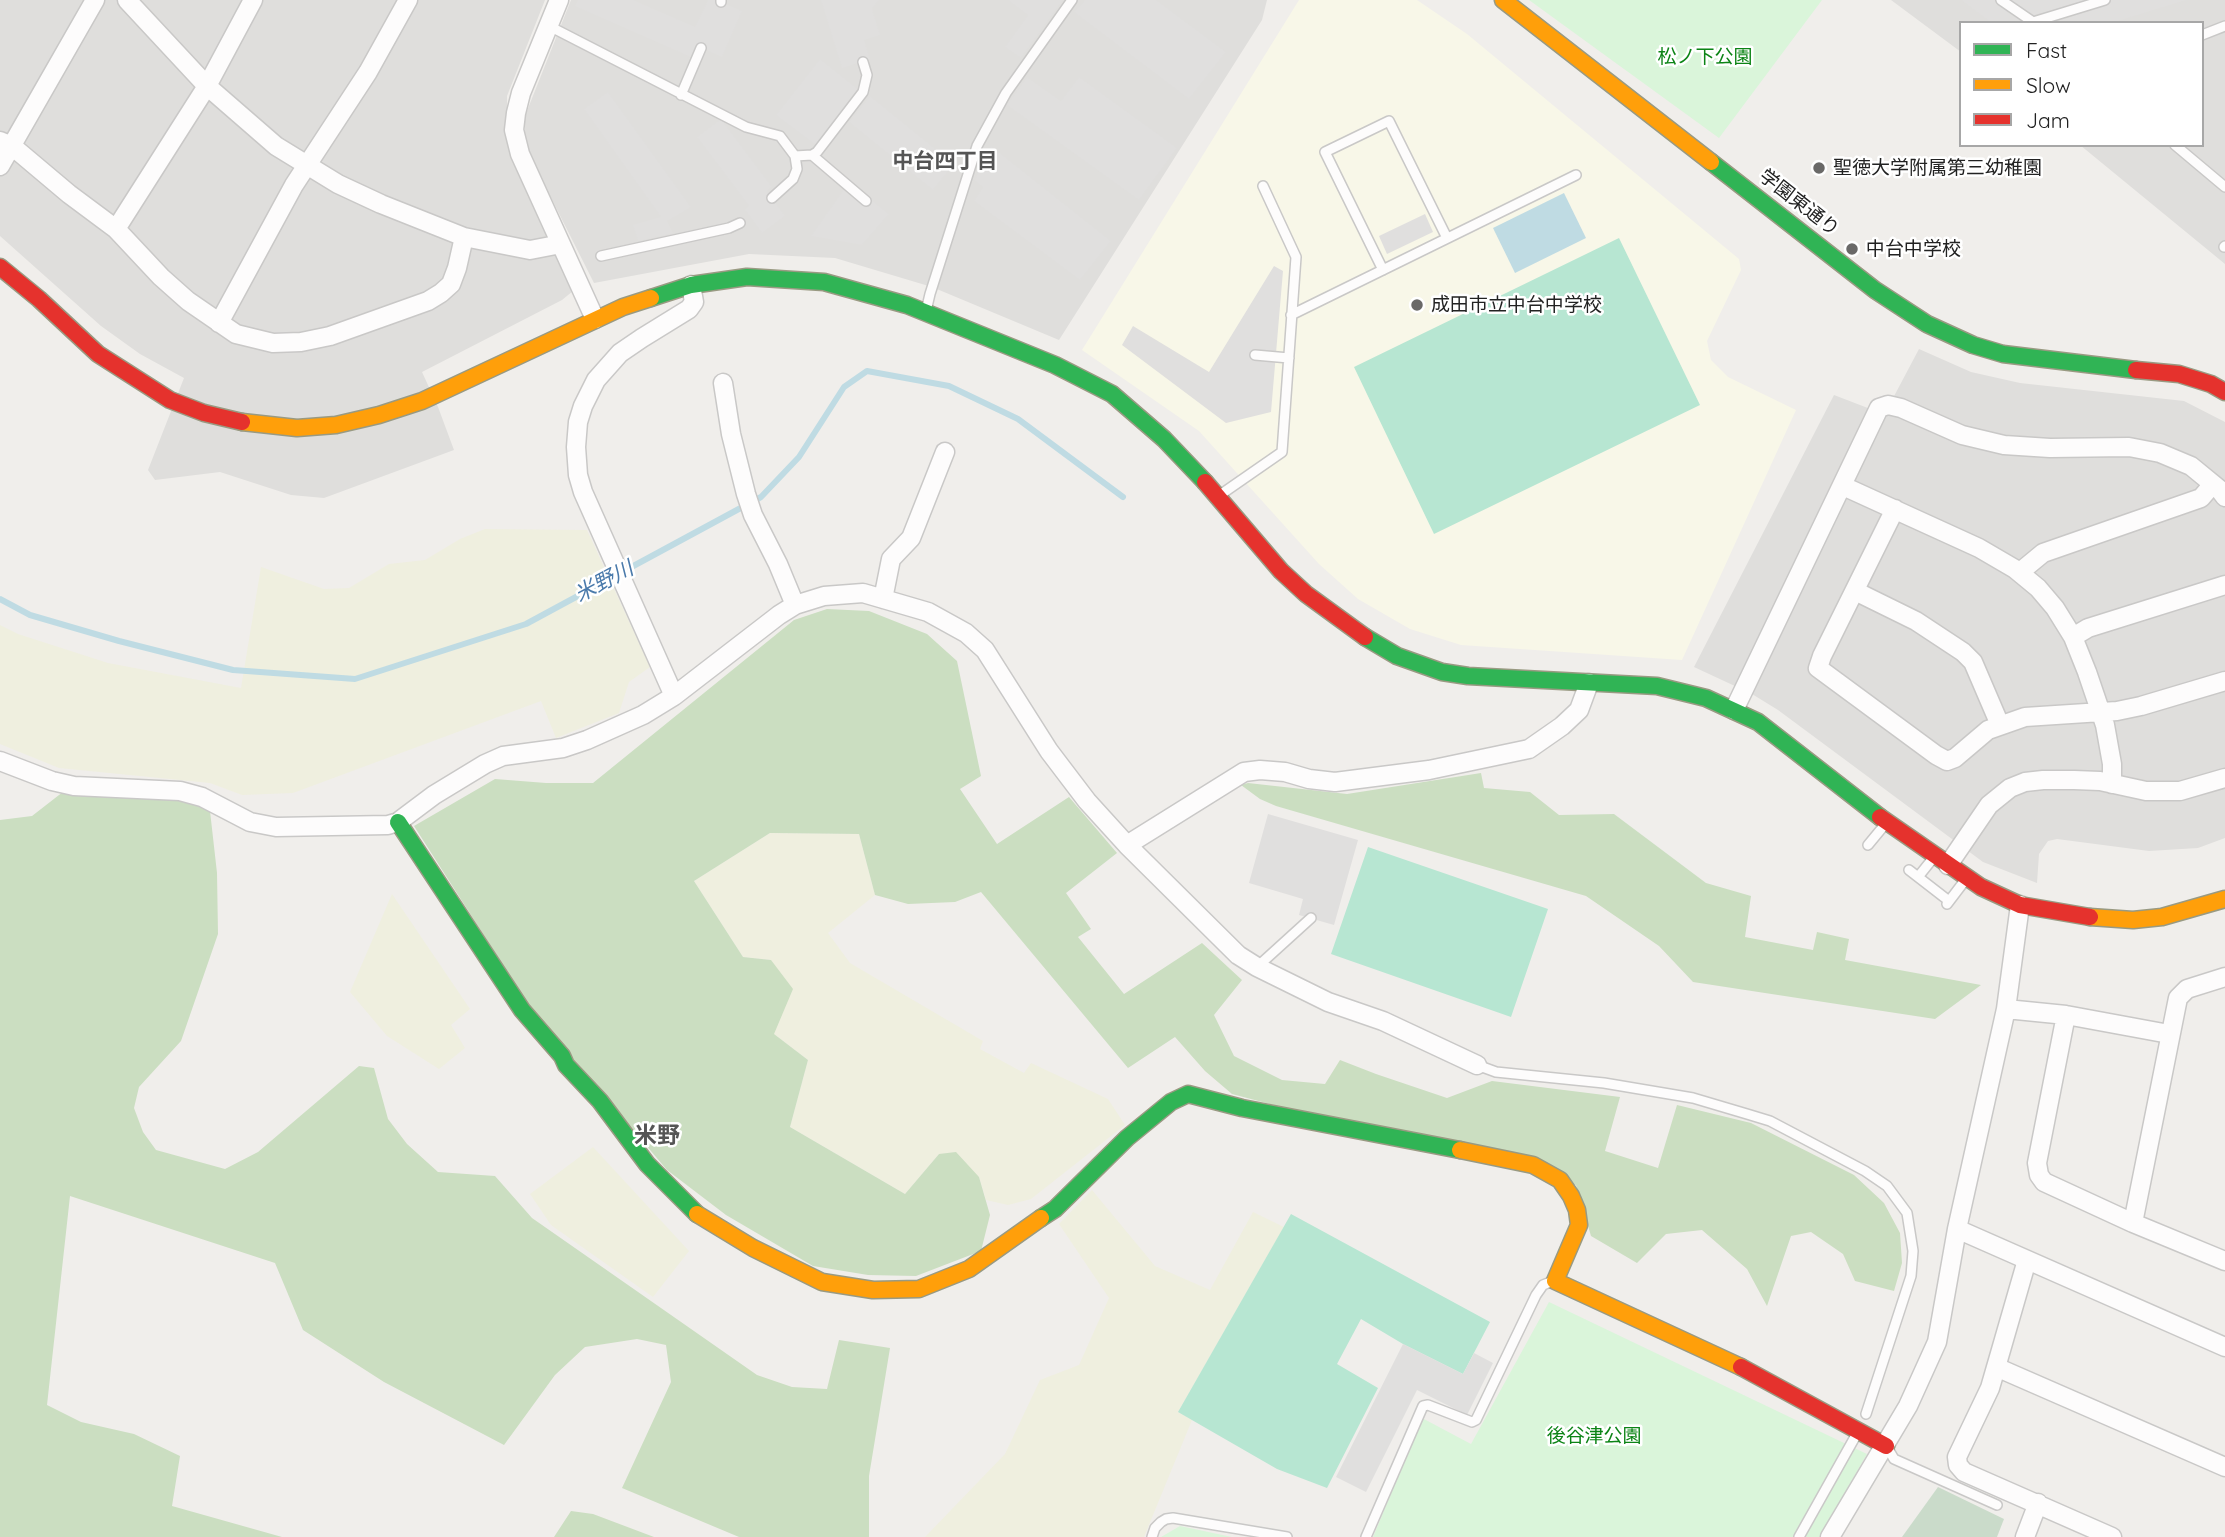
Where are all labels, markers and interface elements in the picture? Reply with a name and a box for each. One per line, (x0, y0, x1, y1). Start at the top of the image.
legend (1959, 21, 2204, 147)
text: Fast (2026, 37, 2067, 63)
park label: 松ノ下公園 (1658, 46, 1752, 68)
text: Slow (2026, 72, 2071, 98)
text: Jam (2026, 107, 2070, 133)
district label: 中台四丁目 (893, 149, 997, 175)
place label: 聖徳大学附属第三幼稚園 (1833, 157, 2042, 179)
marker: 聖徳大学附属第三幼稚園 (1811, 160, 1827, 176)
street label: 学園東通り (1755, 165, 1843, 241)
place label: 中台中学校 (1866, 238, 1961, 260)
marker: 中台中学校 (1844, 241, 1860, 257)
place label: 成田市立中台中学校 (1431, 294, 1602, 316)
marker: 成田市立中台中学校 (1409, 297, 1425, 313)
water label: 米野川 (570, 556, 638, 608)
district label: 米野 (634, 1122, 680, 1150)
park label: 後谷津公園 (1547, 1425, 1641, 1447)

